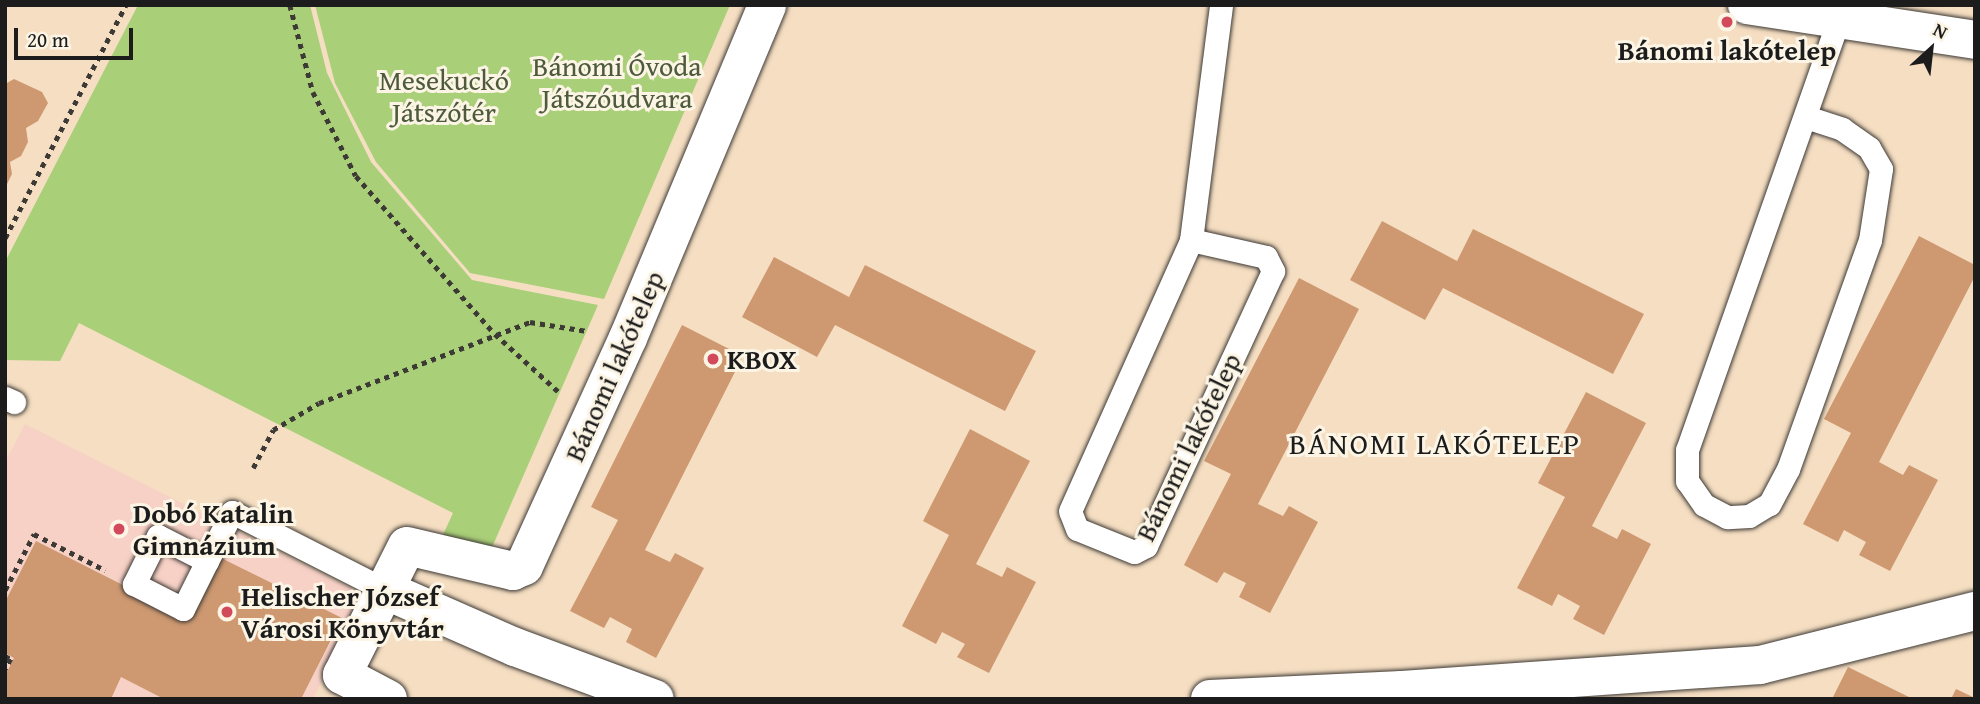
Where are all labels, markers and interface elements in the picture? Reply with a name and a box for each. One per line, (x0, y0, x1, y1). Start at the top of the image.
scale bar (18, 14, 136, 58)
marker: Bánomi lakótelep (1719, 14, 1735, 30)
north arrow (1896, 14, 1966, 84)
text: N (1929, 15, 1953, 46)
text: 20 m (27, 24, 69, 55)
place label: Bánomi lakótelep (1618, 33, 1836, 67)
park label: Bánomi Óvoda Játszóudvara (533, 49, 701, 115)
park label: Mesekuckó Játszótér (379, 63, 509, 129)
street label: Bánomi lakótelep (557, 266, 671, 466)
place label: KBOX (727, 342, 797, 376)
street label: Bánomi lakótelep (1128, 348, 1248, 546)
marker: KBOX (705, 351, 721, 367)
district label: BÁNOMI LAKÓTELEP (1291, 425, 1579, 461)
place label: Dobó Katalin Gimnázium (133, 496, 293, 562)
marker: Dobó Katalin Gimnázium (111, 521, 127, 537)
place label: Helischer József Városi Könyvtár (241, 579, 444, 645)
marker: Helischer József Városi Könyvtár (219, 604, 235, 620)

